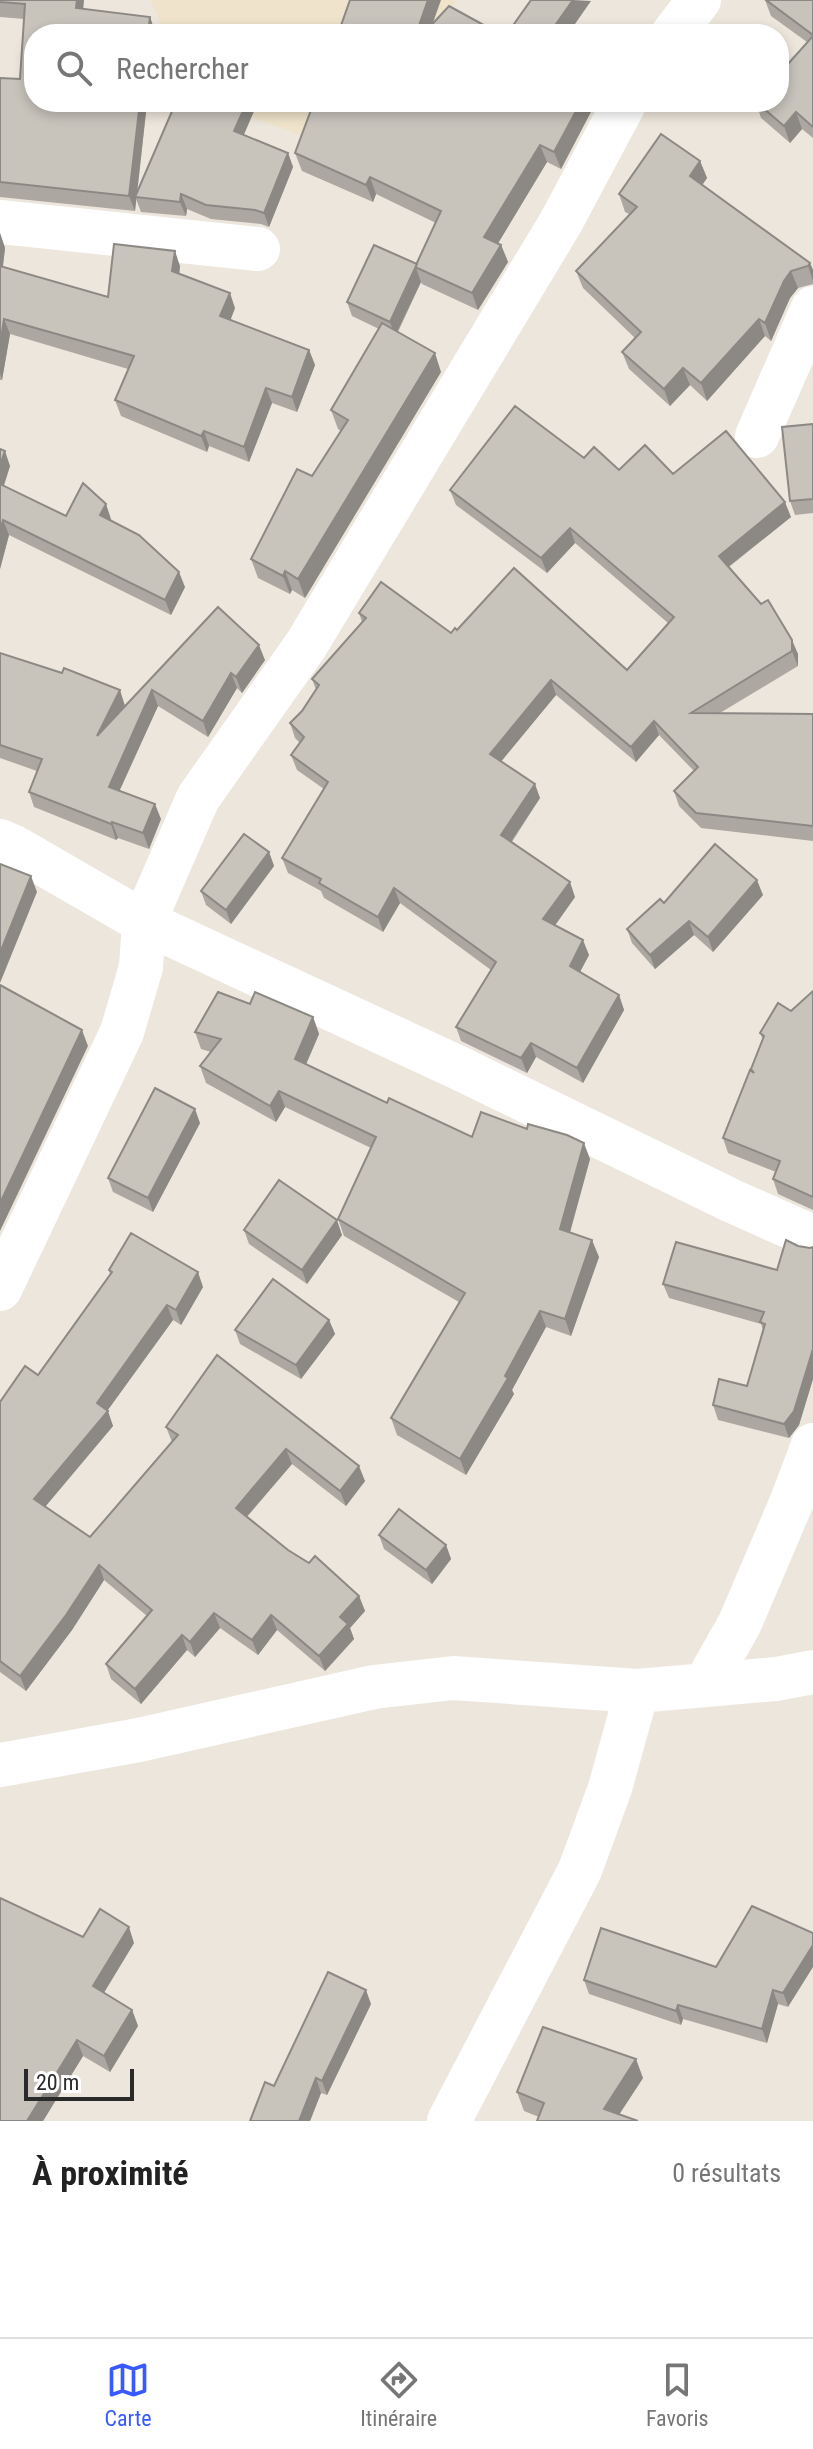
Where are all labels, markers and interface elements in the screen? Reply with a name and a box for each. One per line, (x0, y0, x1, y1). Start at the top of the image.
search box (24, 24, 789, 112)
icon: search (52, 46, 96, 90)
text: Rechercher (116, 51, 249, 86)
scale bar (24, 2065, 134, 2101)
text: 20 m (36, 2070, 79, 2095)
text: À proximité (32, 2153, 189, 2193)
text: 0 résultats (672, 2158, 781, 2188)
tab: Carte (104, 2358, 152, 2431)
tab: Itinéraire (360, 2358, 437, 2431)
tab: Favoris (646, 2358, 709, 2431)

